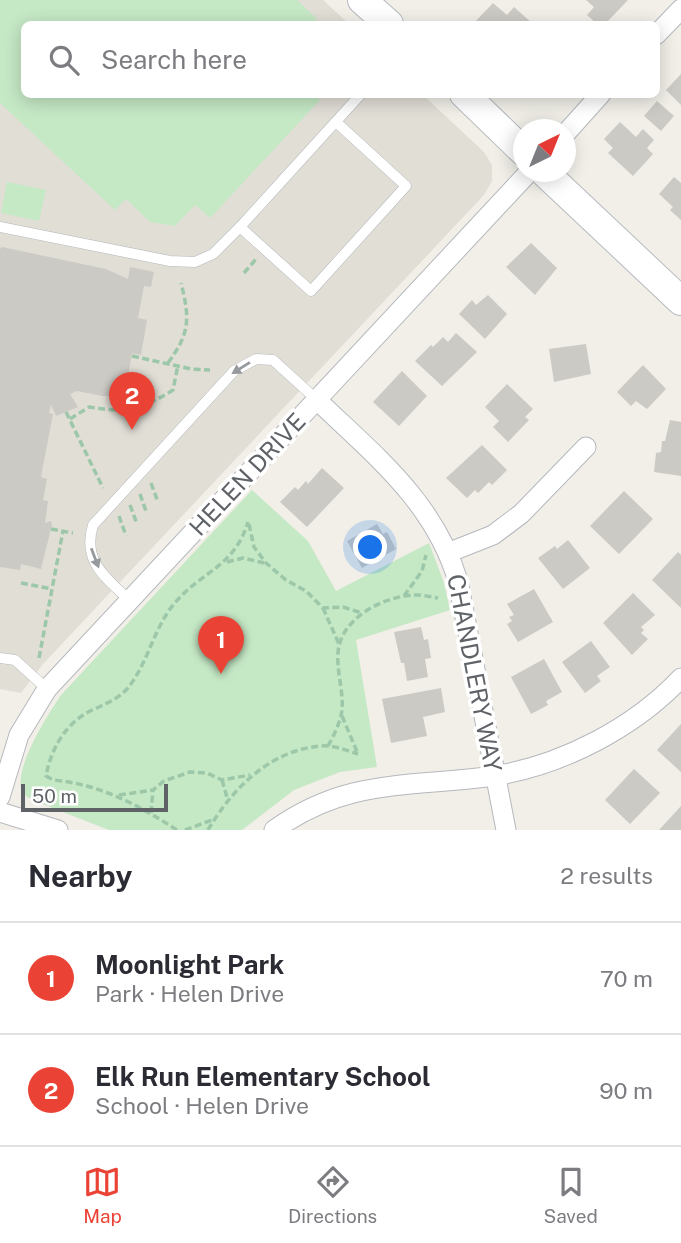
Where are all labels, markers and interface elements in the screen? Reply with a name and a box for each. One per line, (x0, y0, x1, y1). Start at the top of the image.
search box (21, 21, 660, 98)
icon: search (45, 41, 83, 79)
text: Search here (101, 44, 247, 75)
north arrow (513, 119, 576, 182)
one-way arrow (232, 361, 251, 374)
pin: 2 (109, 372, 155, 430)
street label: HELEN DRIVE (183, 407, 311, 541)
your location (353, 530, 387, 564)
one-way arrow (89, 548, 100, 569)
street label: CHANDLERY WAY (442, 572, 508, 775)
pin: 1 (198, 616, 244, 674)
scale bar (21, 781, 168, 813)
text: 50 m (32, 785, 77, 807)
text: Nearby (28, 858, 132, 894)
text: 2 results (560, 862, 653, 889)
text: Moonlight Park (95, 949, 284, 980)
text: 1 (46, 965, 56, 992)
text: 70 m (600, 965, 653, 992)
text: Park · Helen Drive (95, 980, 284, 1007)
text: Elk Run Elementary School (95, 1061, 431, 1092)
text: 2 (44, 1077, 58, 1104)
text: 90 m (599, 1077, 653, 1104)
text: School · Helen Drive (95, 1092, 309, 1119)
tab: Map (83, 1163, 122, 1227)
tab: Directions (288, 1163, 377, 1227)
tab: Saved (544, 1163, 598, 1227)

